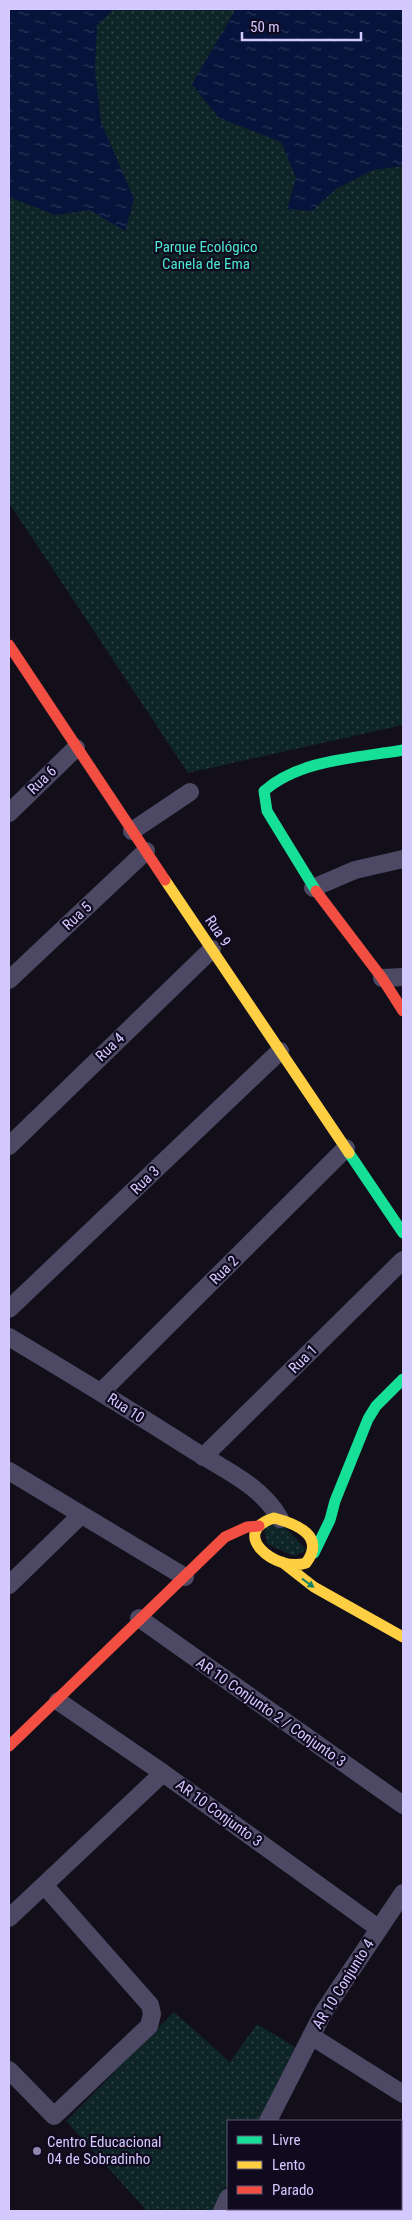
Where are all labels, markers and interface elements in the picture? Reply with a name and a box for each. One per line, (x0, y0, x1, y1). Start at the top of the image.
scale bar (242, 10, 361, 42)
text: 50 m (250, 18, 280, 36)
park label: Parque Ecológico Canela de Ema (154, 238, 258, 273)
street label: Rua 6 (24, 762, 60, 798)
street label: Rua 5 (59, 898, 95, 934)
street label: Rua 9 (201, 912, 235, 950)
street label: Rua 4 (92, 1029, 128, 1065)
street label: Rua 3 (127, 1162, 163, 1198)
street label: Rua 2 (206, 1252, 242, 1288)
street label: Rua 1 (285, 1341, 321, 1377)
street label: Rua 10 (104, 1389, 148, 1427)
one-way arrow (301, 1578, 315, 1588)
street label: AR 10 Conjunto 2 / Conjunto 3 (193, 1653, 349, 1771)
street label: AR 10 Conjunto 3 (172, 1776, 266, 1850)
street label: AR 10 Conjunto 4 (308, 1936, 378, 2032)
legend (227, 2120, 402, 2210)
text: Livre (272, 2131, 300, 2149)
place label: Centro Educacional 04 de Sobradinho (47, 2133, 162, 2168)
marker: Centro Educacional 04 de Sobradinho (31, 2145, 43, 2157)
text: Lento (272, 2156, 305, 2174)
text: Parado (272, 2181, 314, 2199)

